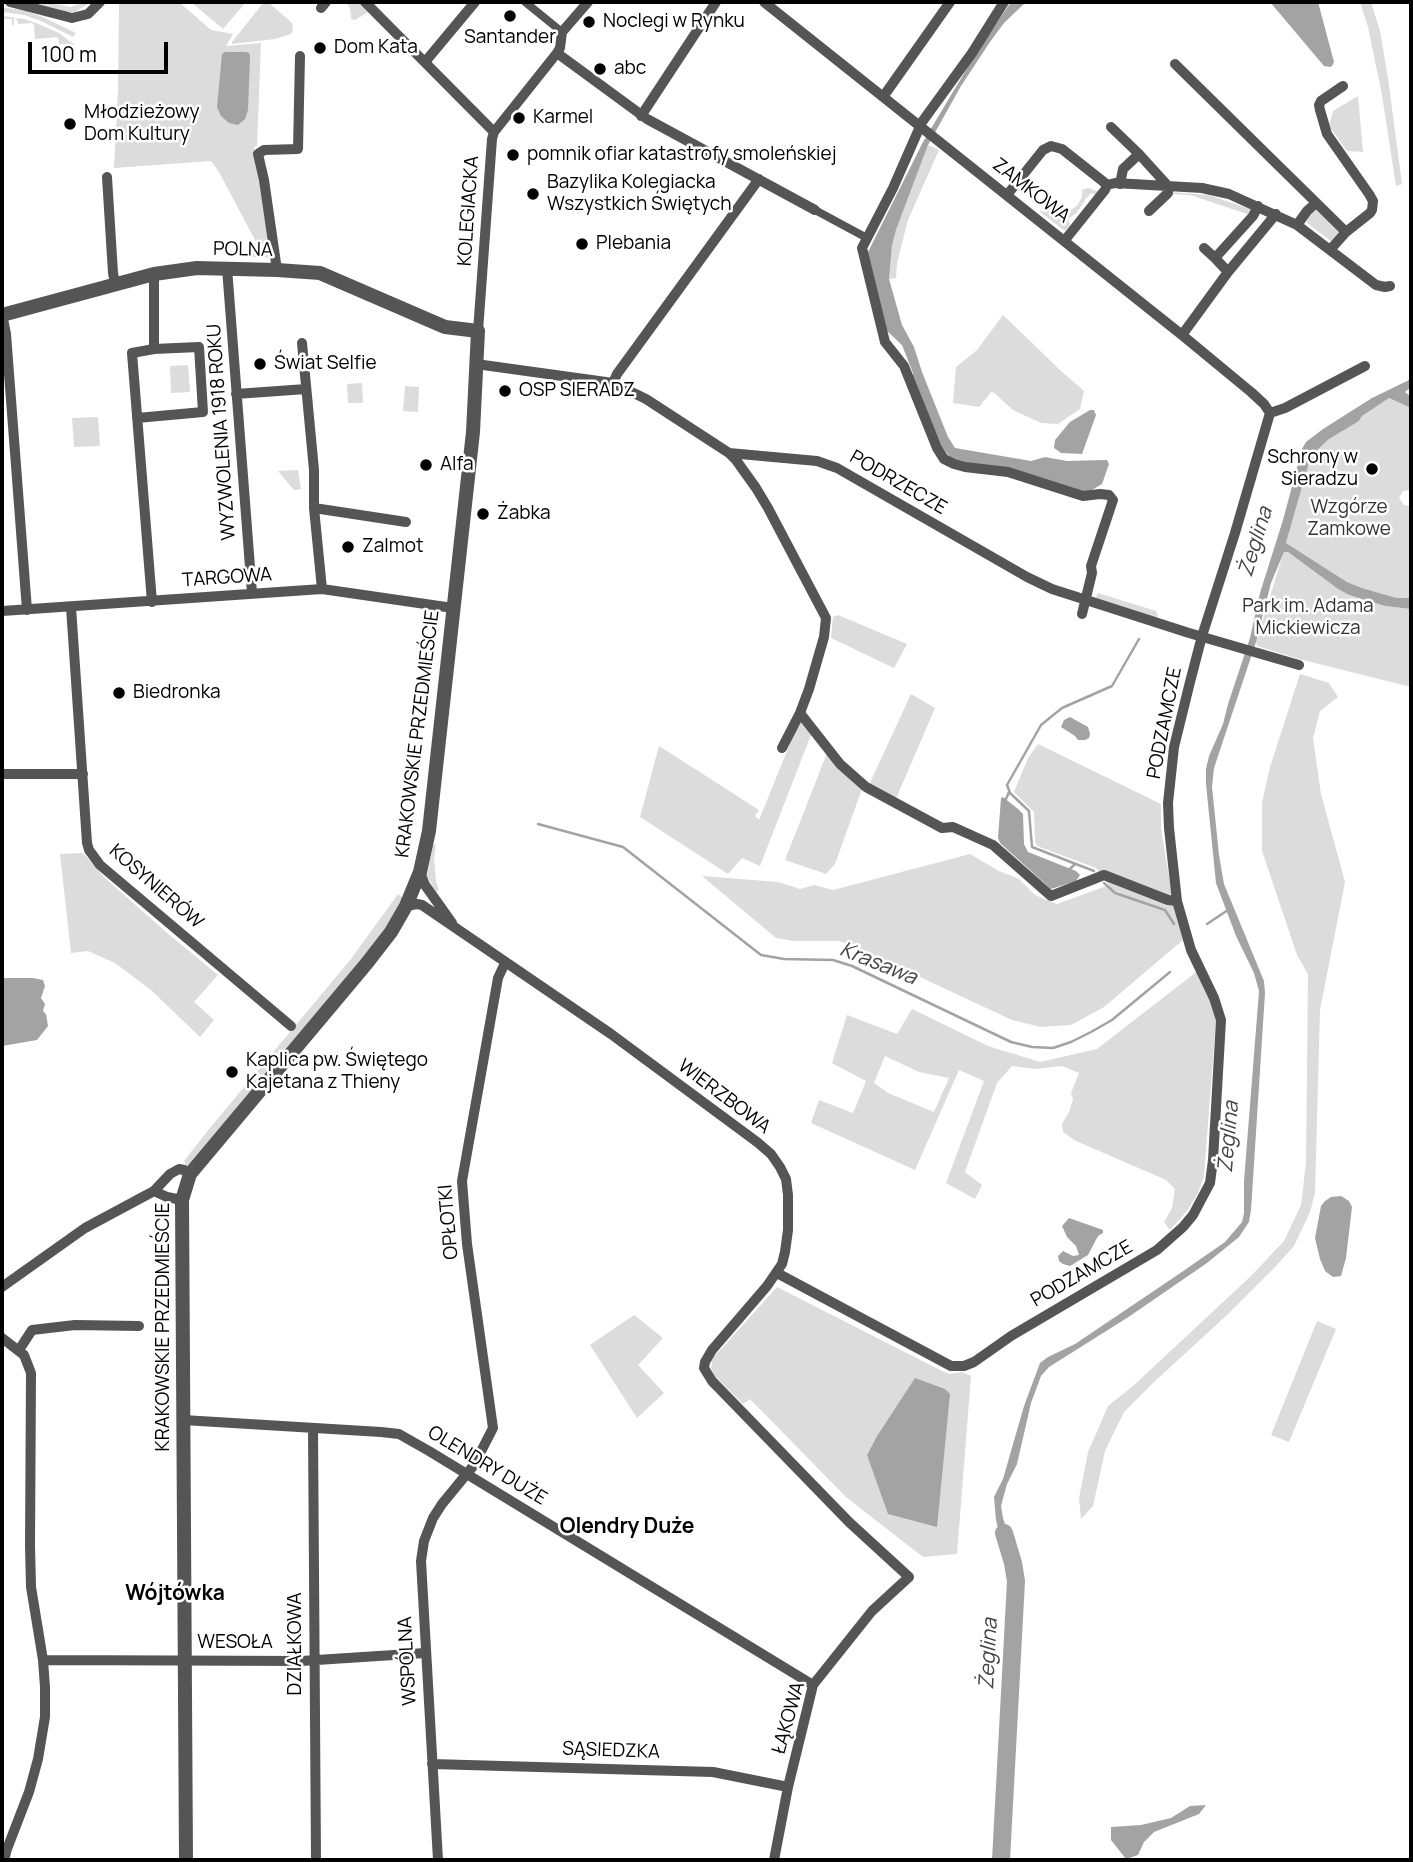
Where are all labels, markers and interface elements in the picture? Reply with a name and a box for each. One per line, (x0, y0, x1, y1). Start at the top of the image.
marker: Santander (502, 8, 518, 24)
place label: Noclegi w Rynku (603, 11, 745, 33)
marker: Noclegi w Rynku (581, 14, 597, 30)
place label: Santander (464, 27, 556, 49)
scale bar (32, 28, 172, 72)
place label: Dom Kata (334, 37, 418, 59)
text: 100 m (41, 40, 97, 68)
marker: Dom Kata (312, 40, 328, 56)
place label: abc (614, 58, 646, 80)
marker: abc (592, 61, 608, 77)
place label: Młodzieżowy Dom Kultury (84, 102, 200, 146)
place label: Karmel (533, 107, 593, 129)
marker: Karmel (511, 110, 527, 126)
marker: Młodzieżowy Dom Kultury (62, 116, 78, 132)
place label: pomnik ofiar katastrofy smoleńskiej (527, 144, 836, 166)
marker: pomnik ofiar katastrofy smoleńskiej (505, 147, 521, 163)
street label: ZAMKOWA (988, 154, 1074, 228)
street label: KOLEGIACKA (454, 155, 484, 267)
place label: Bazylika Kolegiacka Wszystkich Świętych (547, 172, 732, 216)
marker: Bazylika Kolegiacka Wszystkich Świętych (525, 186, 541, 202)
place label: Plebania (596, 233, 671, 255)
marker: Plebania (574, 236, 590, 252)
street label: POLNA (213, 238, 273, 262)
street label: WYZWOLENIA 1918 ROKU (203, 323, 241, 541)
place label: Świat Selfie (274, 353, 377, 375)
marker: Świat Selfie (252, 356, 268, 372)
place label: OSP SIERADZ (519, 380, 635, 402)
marker: OSP SIERADZ (497, 383, 513, 399)
street label: PODRZECZE (846, 446, 950, 520)
place label: Schrony w Sieradzu (1267, 447, 1358, 491)
place label: Alfa (440, 454, 473, 476)
marker: Alfa (418, 457, 434, 473)
marker: Schrony w Sieradzu (1364, 461, 1380, 477)
park label: Wzgórze Zamkowe (1307, 497, 1391, 541)
place label: Żabka (497, 503, 550, 525)
water label: Żeglina (1233, 504, 1279, 580)
marker: Żabka (475, 506, 491, 522)
place label: Zalmot (362, 536, 424, 558)
marker: Zalmot (340, 539, 356, 555)
street label: TARGOWA (181, 563, 273, 593)
park label: Park im. Adama Mickiewicza (1242, 596, 1374, 640)
street label: KRAKOWSKIE PRZEDMIEŚCIE (392, 609, 444, 859)
street label: PODZAMCZE (1143, 665, 1187, 781)
place label: Biedronka (133, 682, 221, 704)
marker: Biedronka (111, 685, 127, 701)
street label: KOSYNIERÓW (104, 840, 208, 934)
water label: Krasawa (836, 937, 920, 991)
place label: Kaplica pw. Świętego Kajetana z Thieny (246, 1050, 428, 1094)
street label: WIERZBOWA (673, 1055, 775, 1139)
marker: Kaplica pw. Świętego Kajetana z Thieny (224, 1064, 240, 1080)
water label: Żeglina (1213, 1100, 1245, 1174)
street label: OPŁOTKI (434, 1184, 464, 1260)
street label: KRAKOWSKIE PRZEDMIEŚCIE (153, 1202, 175, 1452)
street label: PODZAMCZE (1027, 1236, 1137, 1312)
street label: OLENDRY DUŻE (423, 1422, 551, 1510)
district label: Olendry Duże (560, 1514, 694, 1540)
district label: Wójtówka (125, 1581, 225, 1607)
street label: DZIAŁKOWA (285, 1593, 307, 1695)
street label: WSPÓLNA (394, 1616, 422, 1706)
water label: Żeglina (975, 1618, 1003, 1690)
street label: WESOŁA (197, 1632, 273, 1654)
street label: ŁĄKOWA (768, 1679, 810, 1757)
street label: SĄSIEDZKA (562, 1738, 660, 1764)

